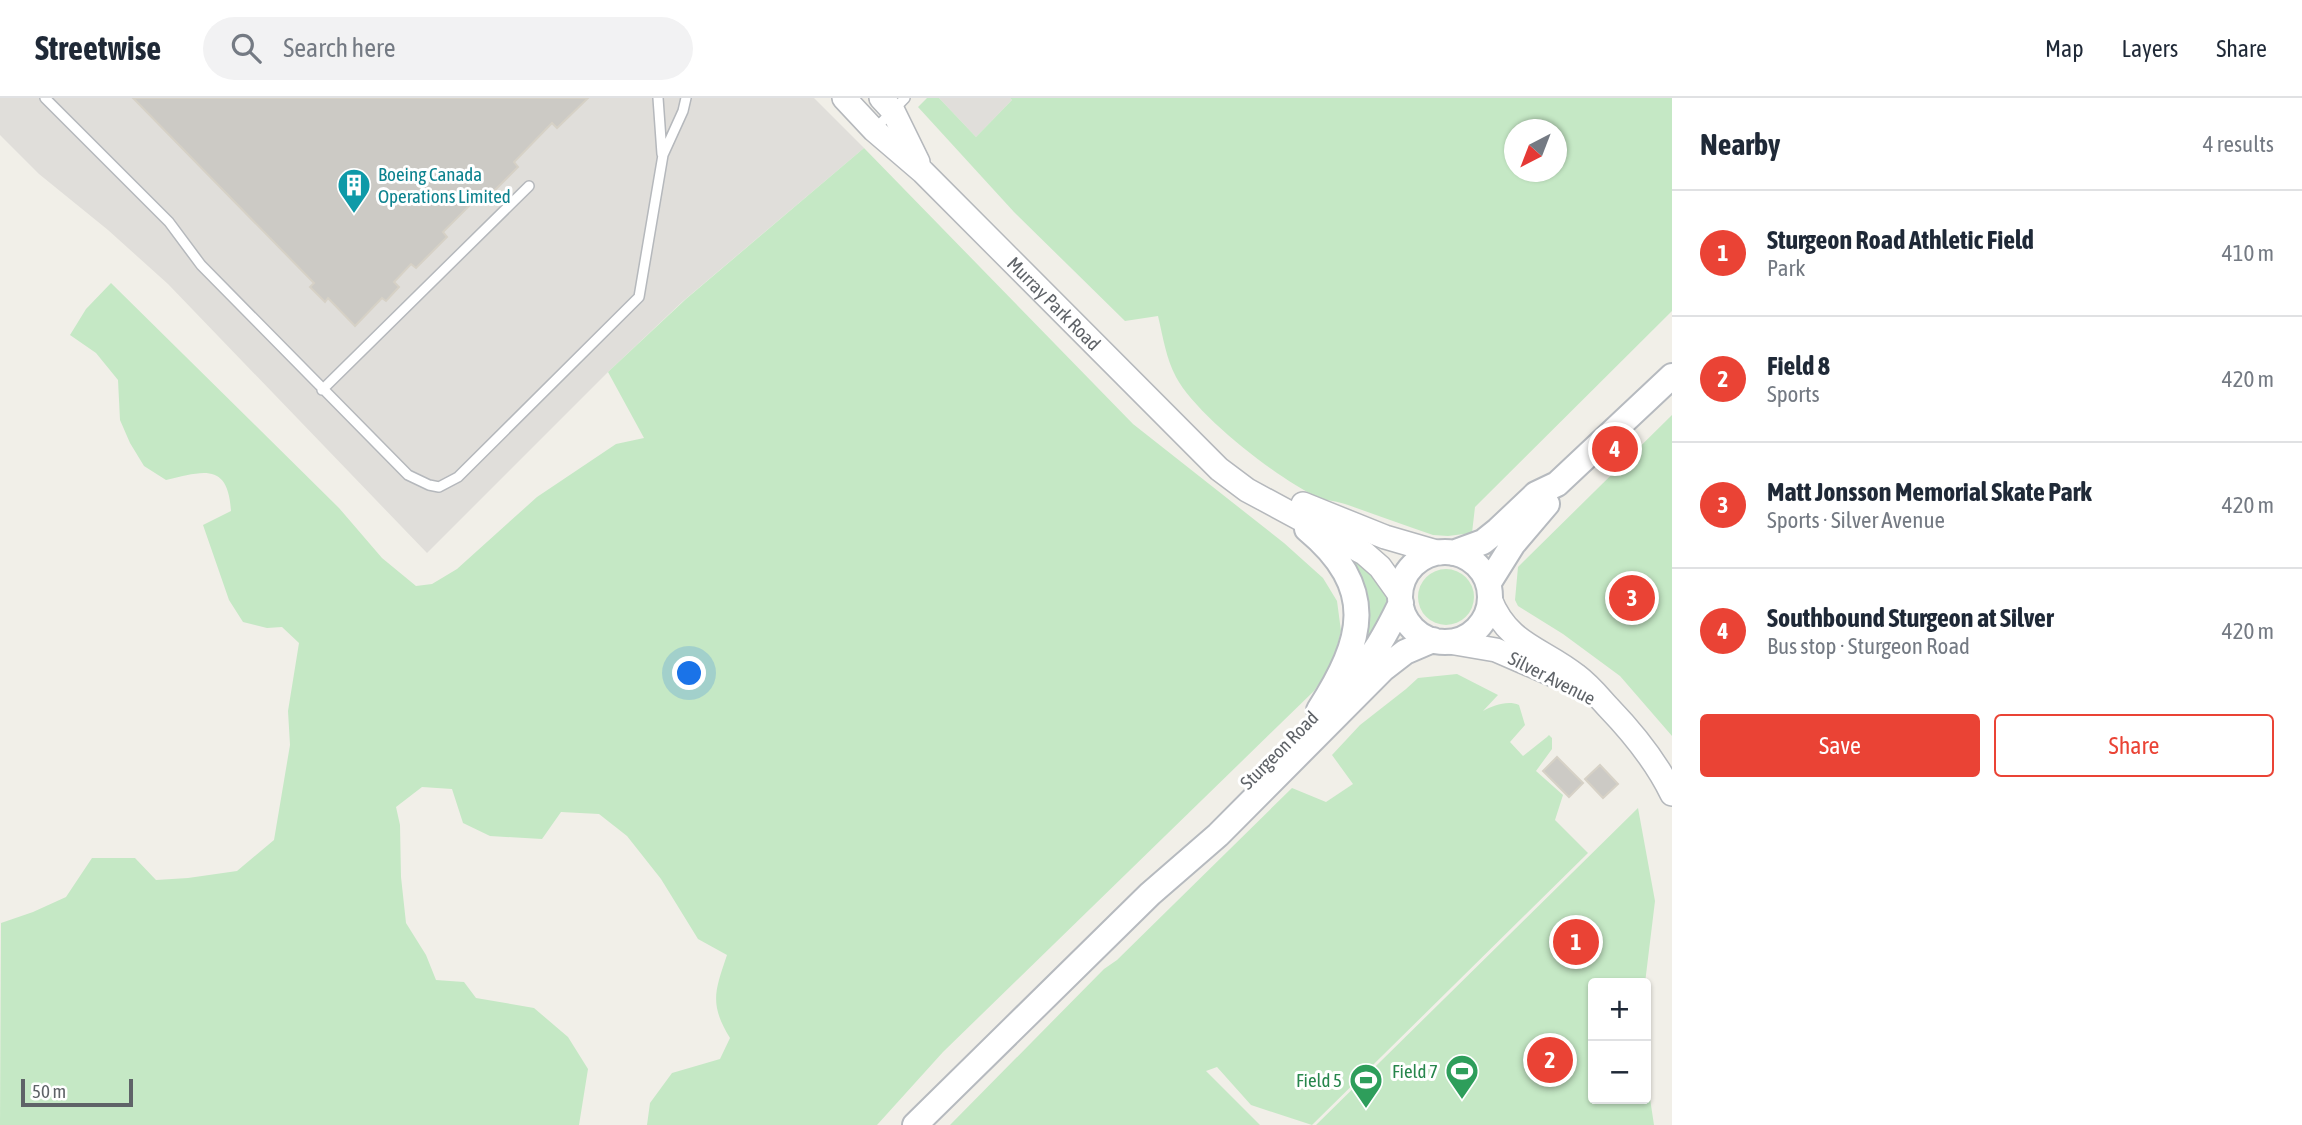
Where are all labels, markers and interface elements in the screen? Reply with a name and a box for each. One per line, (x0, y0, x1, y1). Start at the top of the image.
search box (203, 17, 693, 80)
text: Streetwise (35, 29, 161, 67)
icon: search (227, 29, 265, 67)
text: Search here (283, 33, 396, 63)
text: Map (2045, 35, 2084, 62)
text: Layers (2122, 35, 2178, 62)
text: Share (2216, 35, 2267, 62)
north arrow (1504, 119, 1567, 182)
text: Nearby (1700, 127, 1780, 161)
text: 4 results (2203, 131, 2274, 157)
place label: Boeing Canada Operations Limited (378, 163, 511, 207)
building icon: Boeing Canada Operations Limited (335, 166, 373, 215)
text: Sturgeon Road Athletic Field (1767, 225, 2034, 255)
text: 1 (1718, 240, 1728, 266)
text: 410 m (2222, 240, 2274, 266)
street label: Murray Park Road (1003, 252, 1105, 355)
text: Park (1767, 255, 1805, 281)
text: Field 8 (1767, 351, 1830, 381)
text: 2 (1718, 366, 1728, 392)
text: 420 m (2222, 366, 2274, 392)
text: Sports (1767, 381, 1820, 407)
pin: 4 (1592, 423, 1638, 475)
text: Matt Jonsson Memorial Skate Park (1767, 477, 2092, 507)
text: 3 (1718, 492, 1728, 518)
text: 420 m (2222, 492, 2274, 518)
text: Sports · Silver Avenue (1767, 507, 1945, 533)
pin: 3 (1609, 572, 1655, 624)
text: Southbound Sturgeon at Silver (1767, 603, 2054, 633)
text: 4 (1718, 618, 1728, 644)
text: 420 m (2222, 618, 2274, 644)
text: Bus stop · Sturgeon Road (1767, 633, 1970, 659)
street label: Silver Avenue (1505, 647, 1599, 709)
your location (672, 656, 706, 690)
street label: Sturgeon Road (1236, 707, 1322, 793)
button: Save (1700, 714, 1980, 777)
button: Share (1994, 714, 2274, 777)
pin: 1 (1553, 916, 1599, 968)
map controls (1588, 978, 1651, 1104)
button: + (1588, 978, 1651, 1041)
pin: 2 (1527, 1034, 1573, 1086)
button: − (1588, 1041, 1651, 1104)
sports icon: Field 7 (1443, 1052, 1481, 1101)
place label: Field 7 (1392, 1060, 1438, 1082)
sports icon: Field 5 (1347, 1061, 1385, 1110)
place label: Field 5 (1296, 1069, 1342, 1091)
scale bar (21, 1076, 133, 1108)
text: 50 m (32, 1080, 66, 1102)

